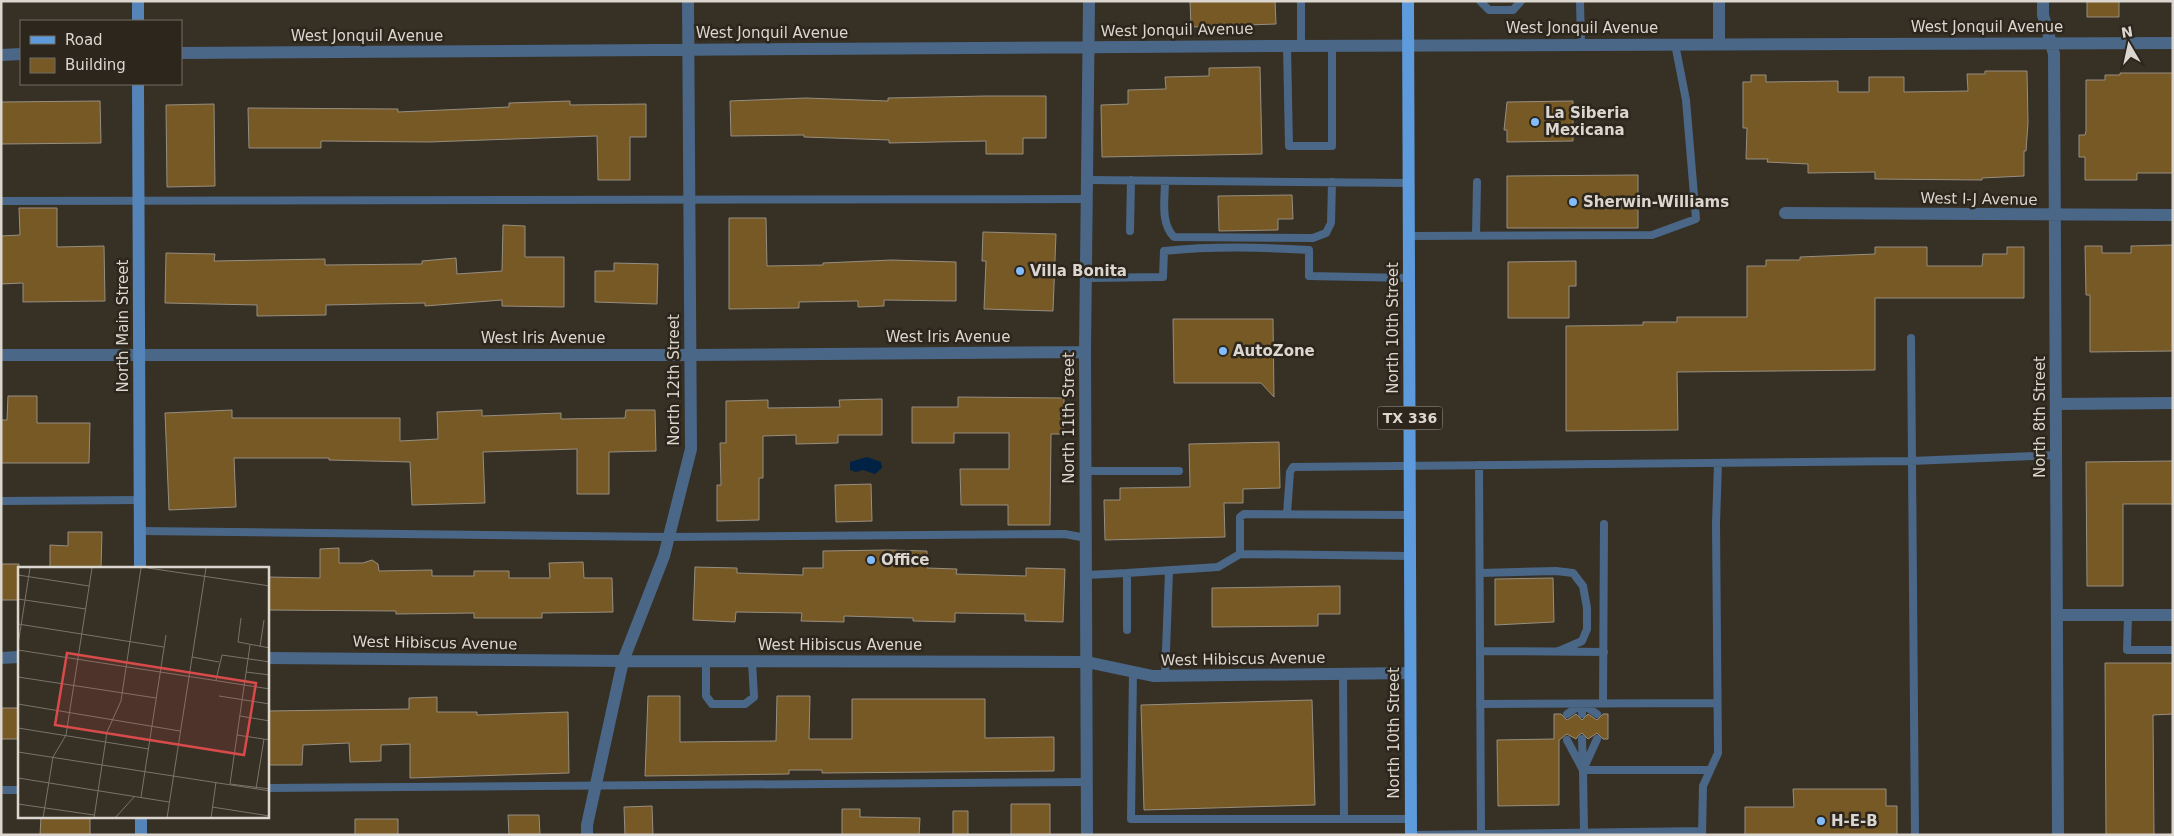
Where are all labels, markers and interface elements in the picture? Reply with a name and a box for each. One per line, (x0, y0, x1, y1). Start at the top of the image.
street label: West Jonquil Avenue (1911, 18, 2063, 36)
street label: West Jonquil Avenue (1506, 19, 1658, 37)
legend (20, 20, 182, 85)
street label: West Jonquil Avenue (1101, 20, 1253, 40)
north arrow (2104, 20, 2154, 70)
text: N (2120, 23, 2134, 41)
street label: West Jonquil Avenue (696, 24, 848, 42)
street label: West Jonquil Avenue (291, 27, 443, 45)
text: Road (65, 31, 103, 49)
text: Building (65, 56, 126, 74)
place label: La Siberia Mexicana (1545, 104, 1629, 139)
marker: La Siberia Mexicana (1529, 116, 1541, 128)
street label: West I-J Avenue (1920, 189, 2038, 209)
place label: Sherwin-Williams (1583, 193, 1729, 211)
marker: Sherwin-Williams (1567, 196, 1579, 208)
street label: North Main Street (114, 259, 132, 392)
place label: Villa Bonita (1030, 262, 1127, 280)
street label: North 10th Street (1384, 262, 1402, 394)
marker: Villa Bonita (1014, 265, 1026, 277)
street label: North 12th Street (665, 314, 683, 446)
street label: West Iris Avenue (886, 328, 1010, 346)
street label: West Iris Avenue (481, 329, 605, 347)
place label: AutoZone (1233, 342, 1315, 360)
marker: AutoZone (1217, 345, 1229, 357)
street label: North 11th Street (1060, 352, 1078, 484)
street label: North 8th Street (2031, 356, 2049, 478)
road number: TX 336 (1378, 406, 1442, 429)
place label: Office (881, 551, 930, 569)
marker: Office (865, 554, 877, 566)
inset map (18, 567, 269, 818)
street label: West Hibiscus Avenue (353, 633, 517, 653)
street label: West Hibiscus Avenue (758, 636, 922, 654)
street label: West Hibiscus Avenue (1161, 649, 1325, 669)
street label: North 10th Street (1385, 667, 1403, 799)
place label: H-E-B (1831, 812, 1878, 830)
marker: H-E-B (1815, 815, 1827, 827)

